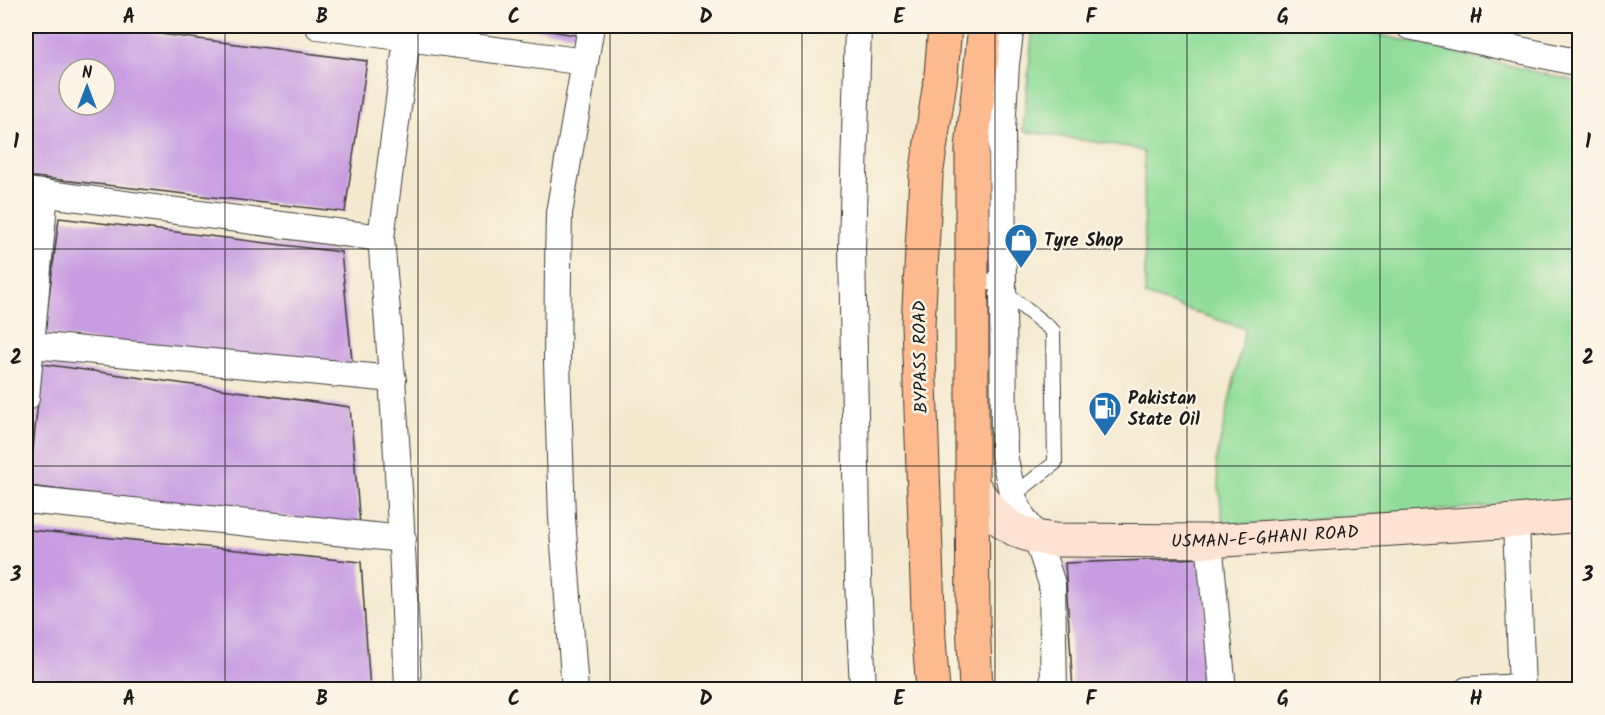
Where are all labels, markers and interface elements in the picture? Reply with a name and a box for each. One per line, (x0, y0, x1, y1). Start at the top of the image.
text: A (123, 2, 135, 34)
text: B (316, 2, 328, 34)
text: C (508, 2, 520, 34)
text: D (699, 2, 713, 34)
text: E (893, 2, 905, 34)
text: F (1086, 2, 1098, 34)
text: G (1277, 2, 1289, 34)
text: H (1469, 2, 1483, 34)
north arrow (57, 57, 117, 117)
text: N (82, 61, 92, 86)
text: 1 (13, 127, 19, 159)
text: 1 (1585, 127, 1591, 159)
shop icon: Tyre Shop (1003, 222, 1039, 269)
place label: Tyre Shop (1044, 227, 1124, 256)
street label: BYPASS ROAD (906, 300, 937, 414)
text: 2 (10, 343, 22, 375)
text: 2 (1582, 343, 1594, 375)
place label: Pakistan State Oil (1128, 385, 1200, 435)
fuel station icon: Pakistan State Oil (1087, 390, 1123, 437)
street label: USMAN-E-GHANI ROAD (1171, 518, 1360, 557)
text: 3 (10, 560, 22, 592)
text: 3 (1582, 560, 1594, 592)
text: A (123, 684, 135, 715)
text: B (316, 684, 328, 715)
text: C (508, 684, 520, 715)
text: D (699, 684, 713, 715)
text: E (893, 684, 905, 715)
text: F (1086, 684, 1098, 715)
text: G (1277, 684, 1289, 715)
text: H (1469, 684, 1483, 715)

